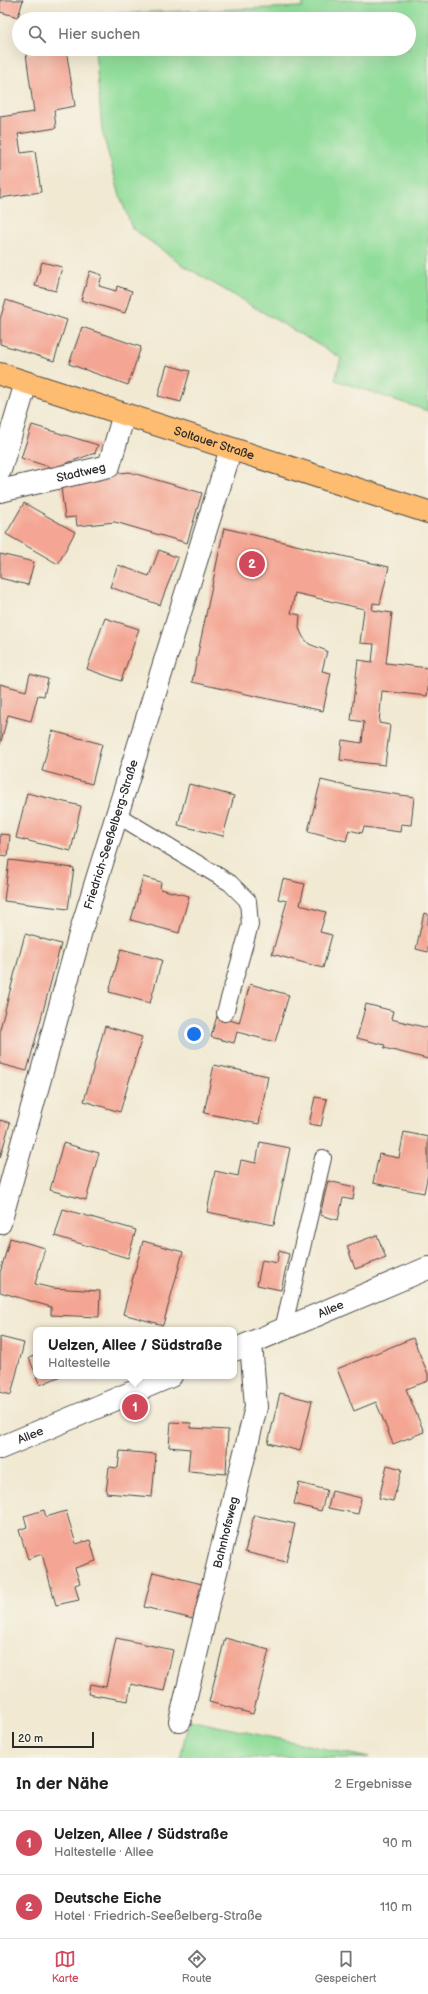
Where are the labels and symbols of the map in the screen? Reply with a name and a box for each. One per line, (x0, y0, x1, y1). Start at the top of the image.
street label: Soltauer Straße (172, 423, 256, 463)
street label: Stadtweg (55, 460, 107, 485)
pin: 2 (239, 549, 265, 579)
street label: Friedrich-Seeßelberg-Straße (80, 758, 141, 911)
your location (184, 1024, 204, 1044)
street label: Allee (315, 1297, 346, 1321)
pin: 1 (122, 1392, 148, 1422)
street label: Allee (15, 1423, 46, 1447)
street label: Bahnhofsweg (210, 1495, 242, 1570)
scale bar (12, 1730, 94, 1749)

